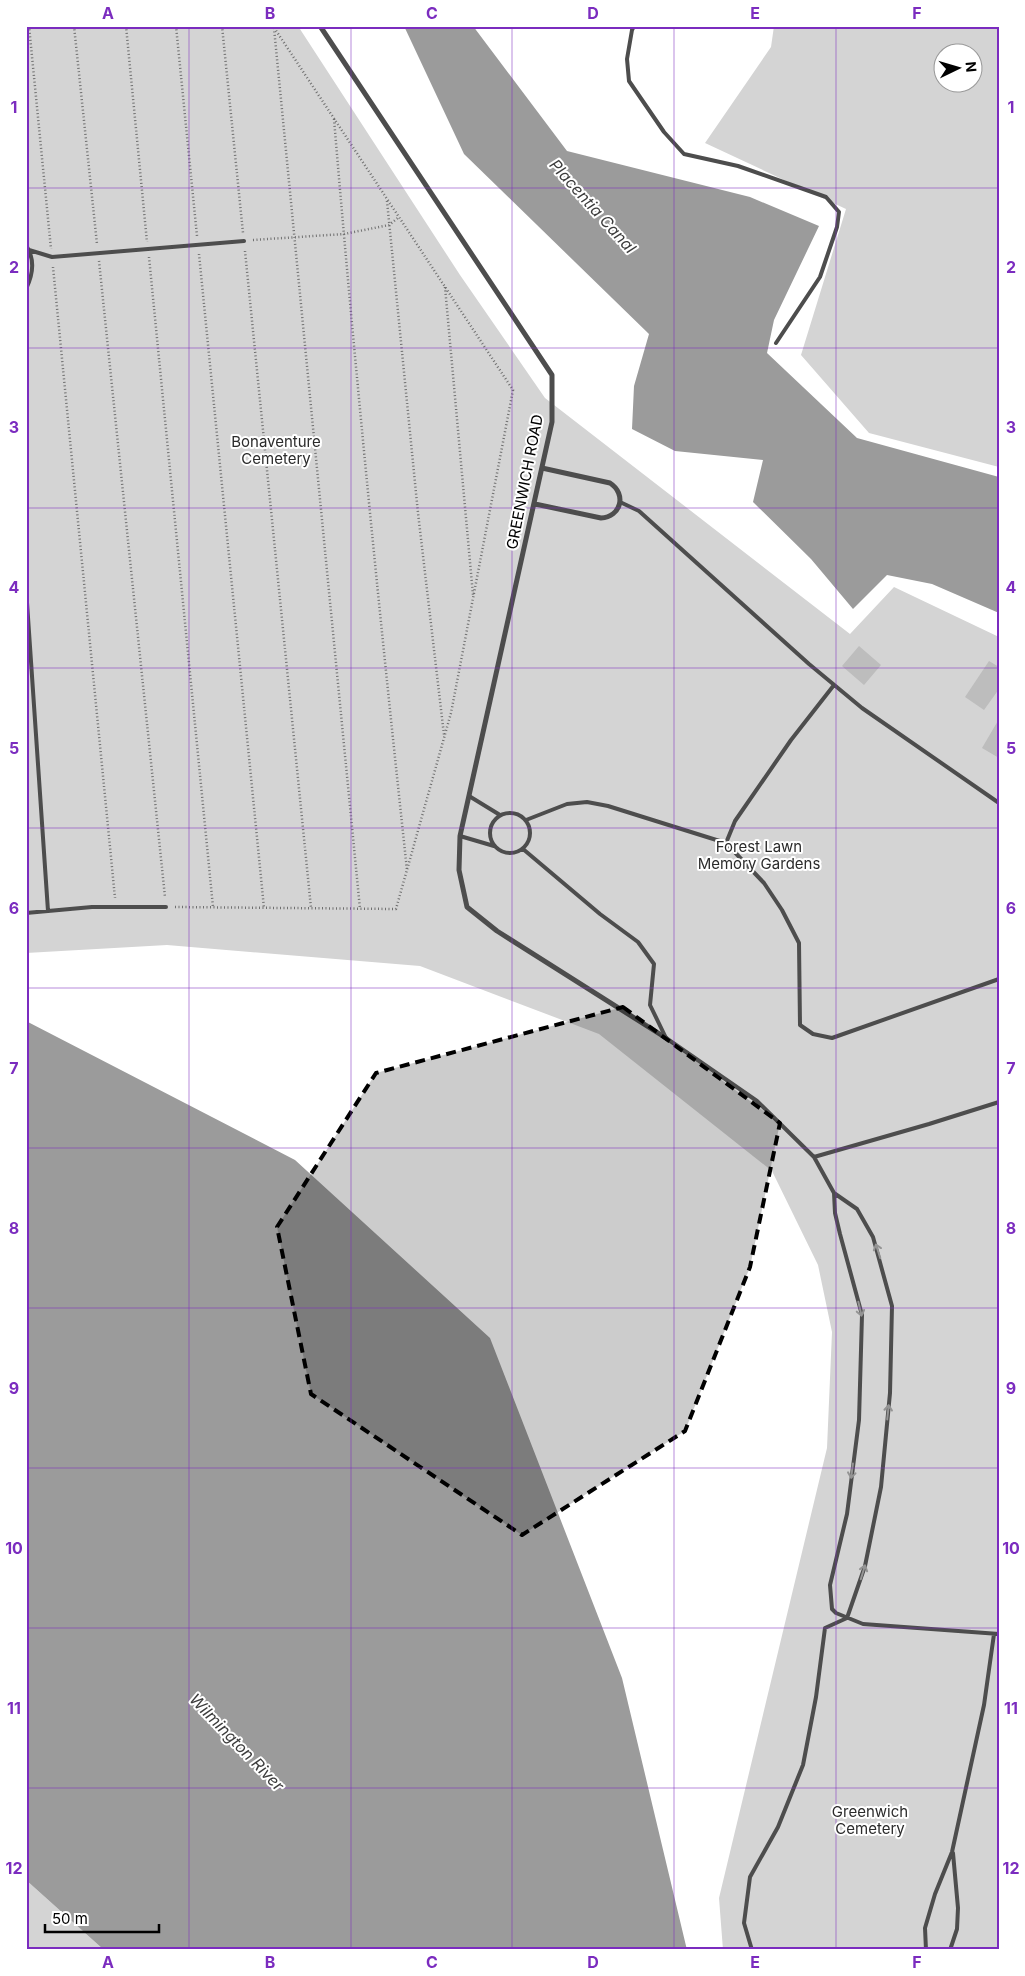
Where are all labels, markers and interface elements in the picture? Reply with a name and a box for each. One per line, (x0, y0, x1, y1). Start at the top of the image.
text: A (102, 3, 114, 23)
text: B (265, 3, 275, 23)
text: C (426, 3, 438, 23)
text: D (587, 3, 599, 23)
text: E (750, 3, 760, 23)
text: F (912, 3, 922, 23)
north arrow (932, 42, 982, 92)
text: N (963, 61, 980, 73)
text: 1 (11, 97, 17, 117)
text: 1 (1008, 97, 1014, 117)
water label: Placentia Canal (545, 155, 641, 257)
text: 2 (9, 257, 19, 277)
text: 2 (1006, 257, 1016, 277)
street label: GREENWICH ROAD (502, 413, 547, 551)
text: 3 (9, 417, 19, 437)
text: 3 (1006, 417, 1016, 437)
park label: Bonaventure Cemetery (231, 432, 321, 468)
text: 4 (9, 577, 20, 597)
text: 4 (1006, 577, 1017, 597)
text: 5 (9, 738, 19, 758)
text: 5 (1006, 738, 1016, 758)
park label: Forest Lawn Memory Gardens (698, 837, 820, 873)
text: 6 (9, 898, 19, 918)
text: 6 (1006, 898, 1016, 918)
text: 7 (9, 1058, 19, 1078)
text: 7 (1006, 1058, 1016, 1078)
text: 8 (9, 1218, 19, 1238)
text: 8 (1006, 1218, 1016, 1238)
one-way arrow (872, 1244, 882, 1260)
one-way arrow (856, 1300, 865, 1316)
text: 9 (9, 1378, 19, 1398)
text: 9 (1006, 1378, 1016, 1398)
one-way arrow (883, 1404, 893, 1420)
one-way arrow (847, 1462, 857, 1478)
text: 10 (5, 1538, 23, 1558)
text: 10 (1002, 1538, 1020, 1558)
one-way arrow (858, 1564, 868, 1580)
water label: Wilmington River (186, 1689, 289, 1795)
text: 11 (7, 1698, 21, 1718)
text: 11 (1004, 1698, 1018, 1718)
park label: Greenwich Cemetery (832, 1802, 908, 1838)
text: 12 (6, 1858, 22, 1878)
text: 12 (1003, 1858, 1019, 1878)
scale bar (45, 1901, 159, 1933)
text: 50 m (52, 1909, 88, 1928)
text: A (102, 1952, 114, 1972)
text: B (265, 1952, 275, 1972)
text: C (426, 1952, 438, 1972)
text: D (587, 1952, 599, 1972)
text: E (750, 1952, 760, 1972)
text: F (912, 1952, 922, 1972)

